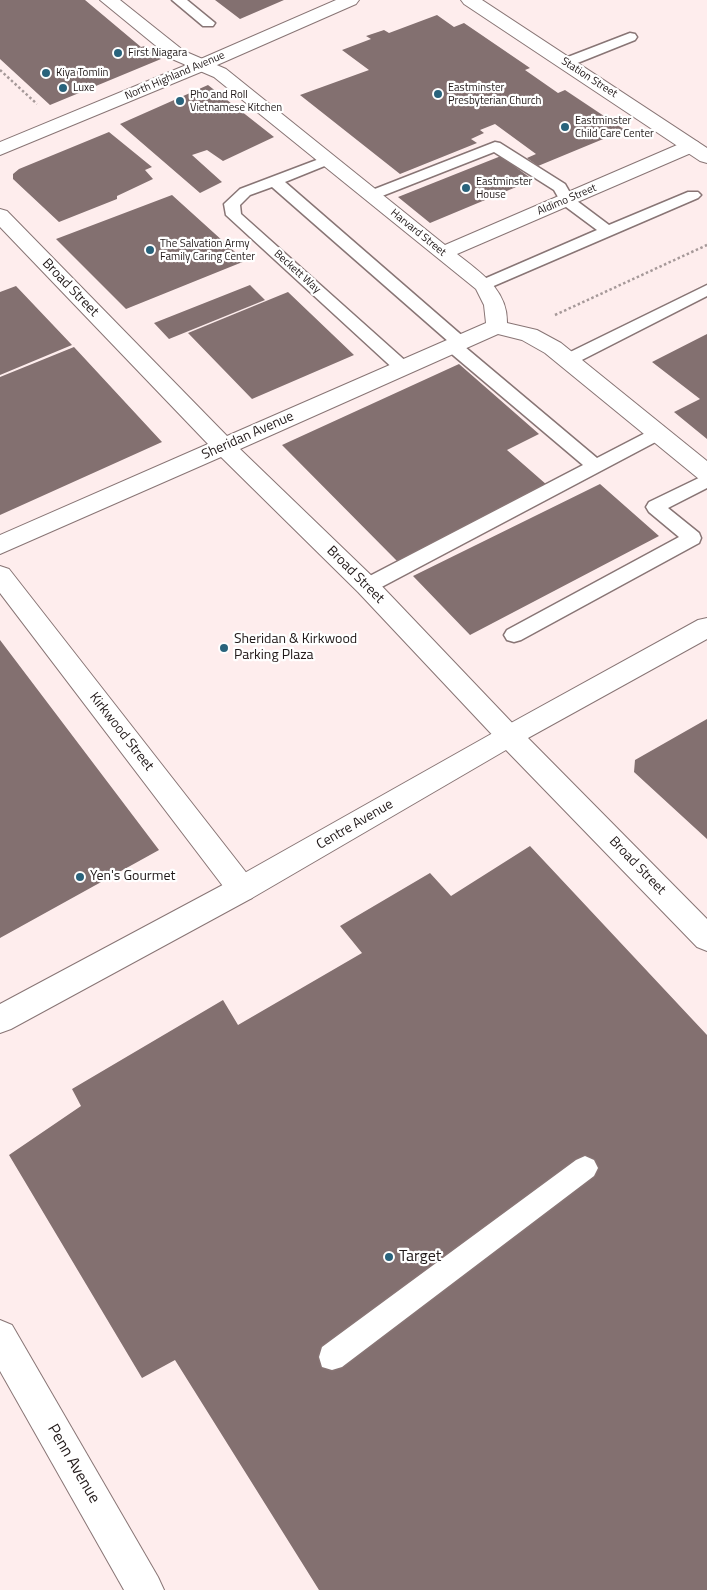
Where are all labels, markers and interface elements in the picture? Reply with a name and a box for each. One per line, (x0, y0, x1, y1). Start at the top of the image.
place label: First Niagara (128, 46, 187, 60)
marker: First Niagara (112, 47, 124, 59)
street label: North Highland Avenue (123, 49, 227, 103)
street label: Station Street (559, 55, 619, 101)
place label: Kiya Tomlin (56, 66, 108, 80)
marker: Kiya Tomlin (40, 67, 52, 79)
place label: Luxe (73, 81, 94, 95)
place label: Eastminster Presbyterian Church (448, 81, 541, 107)
marker: Luxe (57, 82, 69, 94)
place label: Pho and Roll Vietnamese Kitchen (190, 88, 282, 114)
marker: Eastminster Presbyterian Church (432, 88, 444, 100)
marker: Pho and Roll Vietnamese Kitchen (174, 95, 186, 107)
place label: Eastminster Child Care Center (575, 114, 654, 140)
marker: Eastminster Child Care Center (559, 121, 571, 133)
place label: Eastminster House (476, 175, 532, 201)
marker: Eastminster House (460, 182, 472, 194)
street label: Aldimo Street (535, 182, 599, 218)
street label: Harvard Street (388, 207, 448, 259)
place label: The Salvation Army Family Caring Center (160, 237, 255, 263)
marker: The Salvation Army Family Caring Center (144, 244, 156, 256)
street label: Beckett Way (271, 248, 323, 296)
street label: Broad Street (38, 255, 102, 321)
street label: Sheridan Avenue (199, 408, 297, 464)
street label: Broad Street (323, 543, 387, 607)
place label: Sheridan & Kirkwood Parking Plaza (234, 632, 357, 664)
marker: Sheridan & Kirkwood Parking Plaza (218, 642, 230, 654)
street label: Kirkwood Street (85, 690, 157, 774)
street label: Centre Avenue (314, 796, 396, 854)
street label: Broad Street (605, 833, 669, 899)
place label: Yen's Gourmet (90, 869, 175, 885)
marker: Yen's Gourmet (74, 871, 86, 883)
place label: Target (399, 1247, 441, 1267)
marker: Target (383, 1251, 395, 1263)
street label: Penn Avenue (43, 1421, 103, 1507)

